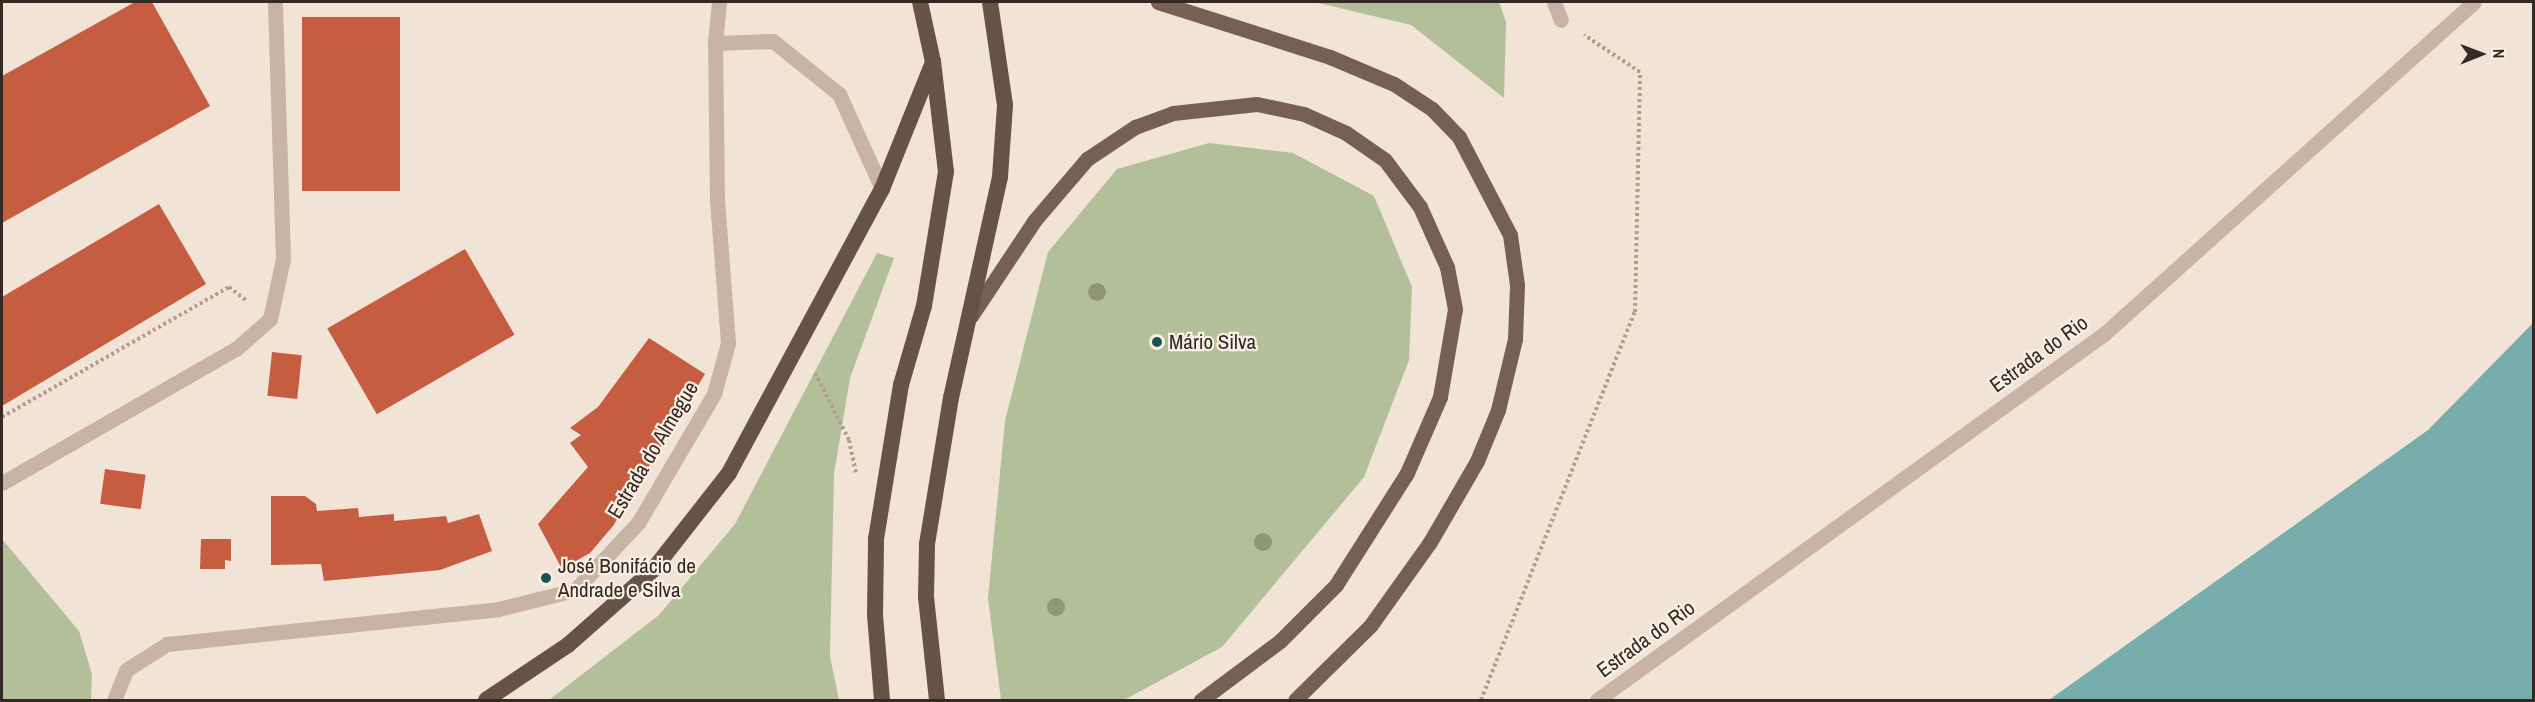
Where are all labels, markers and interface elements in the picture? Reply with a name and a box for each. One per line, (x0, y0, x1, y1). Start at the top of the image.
north arrow (2451, 24, 2511, 84)
text: N (2488, 49, 2510, 59)
street label: Estrada do Rio (1985, 310, 2093, 398)
place label: Mário Silva (1169, 329, 1256, 355)
marker: Mário Silva (1150, 335, 1164, 349)
street label: Estrada do Almegue (602, 377, 704, 523)
place label: José Bonifácio de Andrade e Silva (558, 553, 696, 603)
marker: José Bonifácio de Andrade e Silva (539, 571, 553, 585)
street label: Estrada do Rio (1592, 595, 1700, 683)

